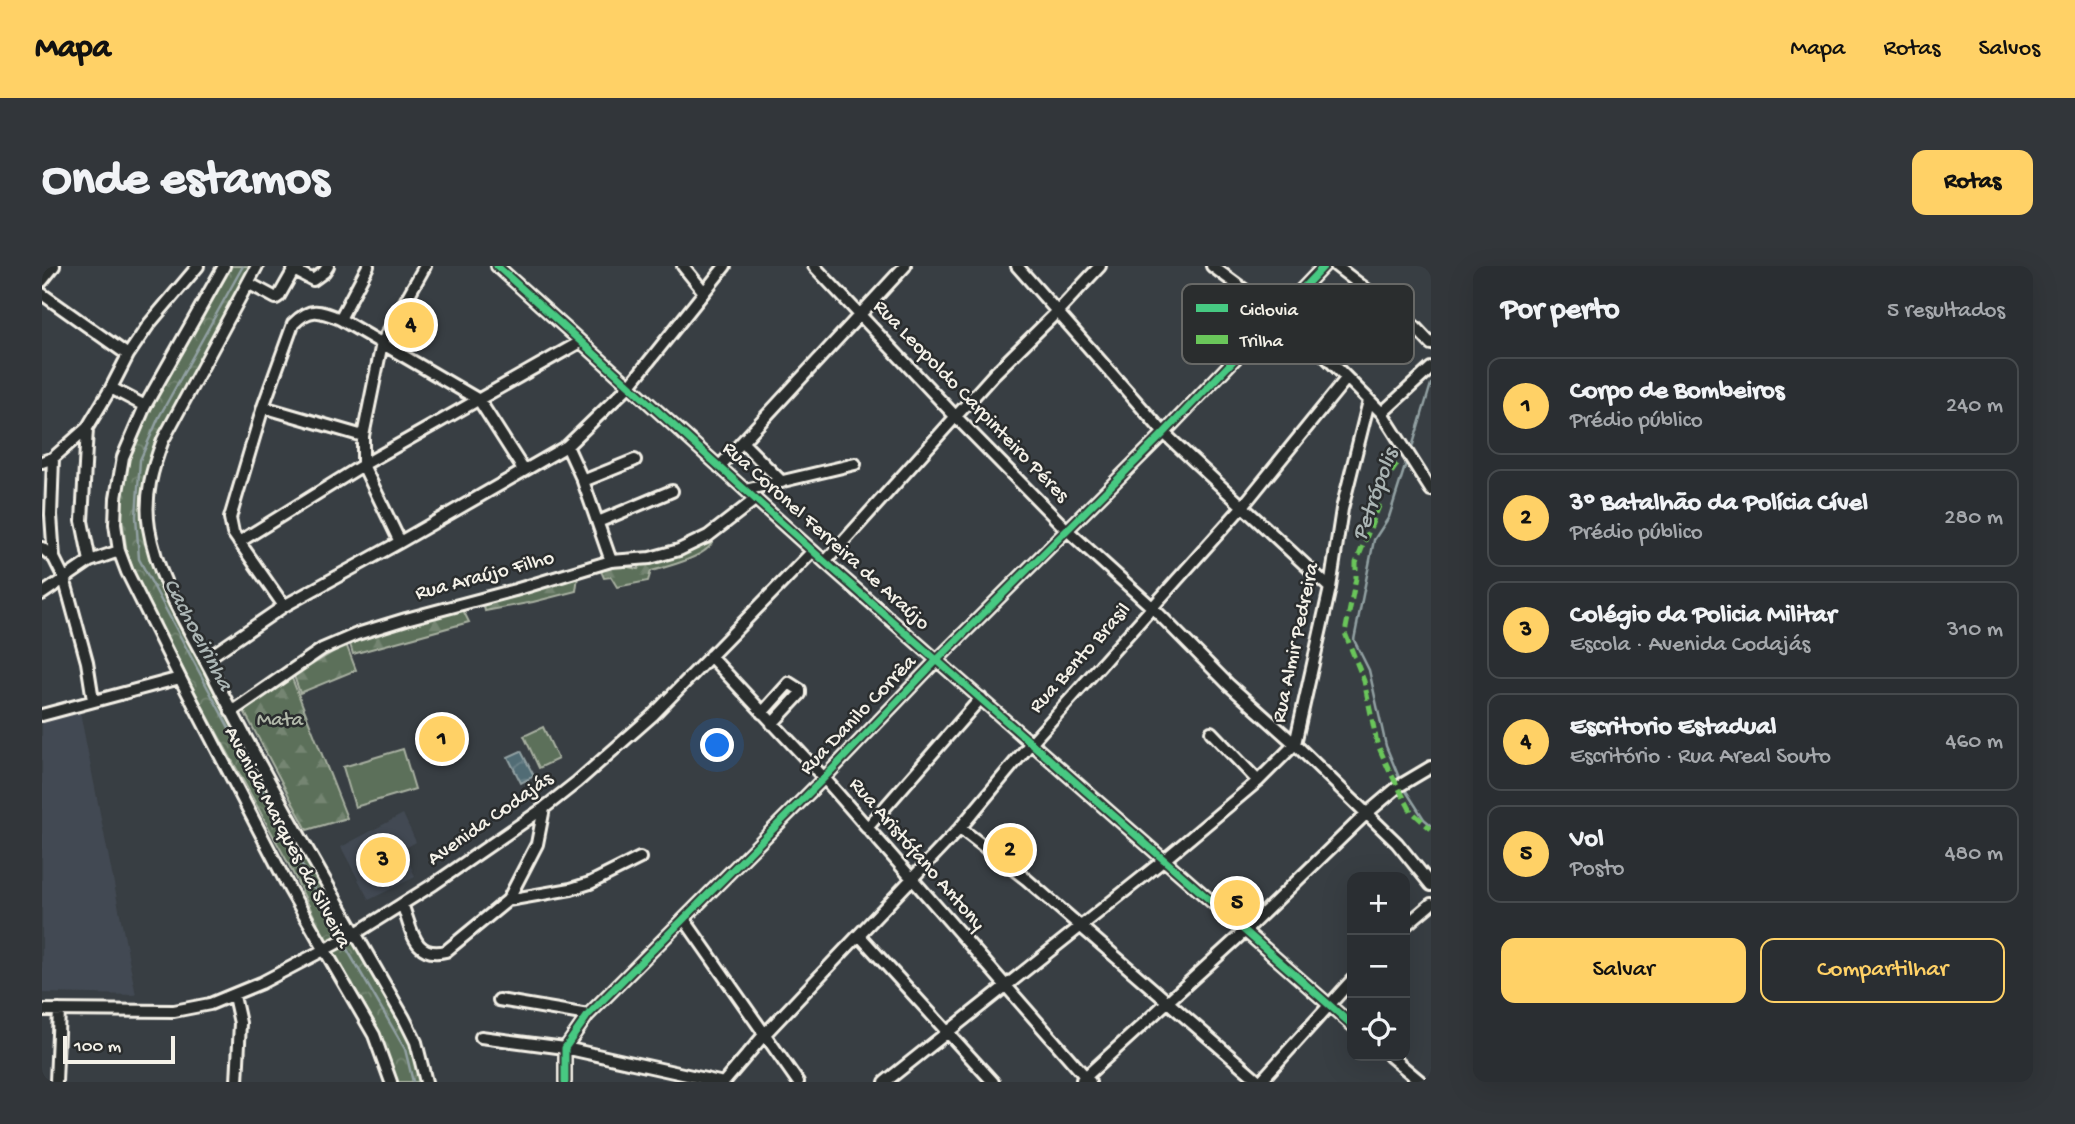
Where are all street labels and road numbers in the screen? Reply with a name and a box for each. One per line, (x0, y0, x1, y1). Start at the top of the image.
street label: Rua Leopoldo Carpinteiro Péres (867, 295, 1074, 509)
street label: Rua Coronel Ferreira de Araújo (716, 437, 934, 637)
street label: Rua Araújo Filho (413, 546, 557, 608)
street label: Rua Almir Pedreira (1268, 559, 1326, 725)
street label: Rua Bento Brasil (1025, 599, 1137, 719)
street label: Rua Danilo Corrêa (795, 650, 924, 781)
street label: Avenida Marques da Silveira (217, 723, 356, 954)
street label: Avenida Codajás (423, 767, 560, 873)
street label: Rua Aristófano Antony (843, 773, 989, 937)

